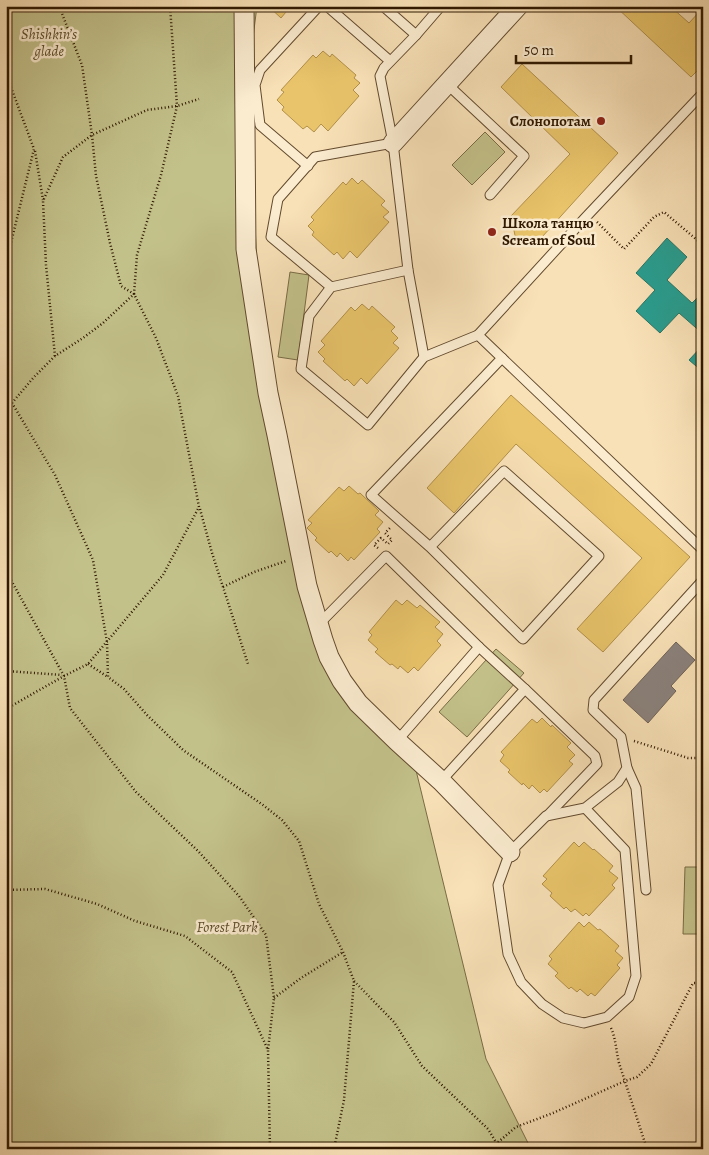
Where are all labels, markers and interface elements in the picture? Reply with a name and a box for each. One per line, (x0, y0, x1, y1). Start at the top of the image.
park label: Shishkin’s glade (21, 24, 77, 61)
scale bar (516, 32, 632, 64)
text: 50 m (524, 40, 554, 60)
place label: Слонопотам (510, 111, 591, 131)
marker: Слонопотам (595, 115, 607, 127)
place label: Школа танцю Scream of Soul (502, 213, 595, 250)
marker: Школа танцю Scream of Soul (486, 226, 498, 238)
park label: Forest Park (196, 917, 258, 937)

